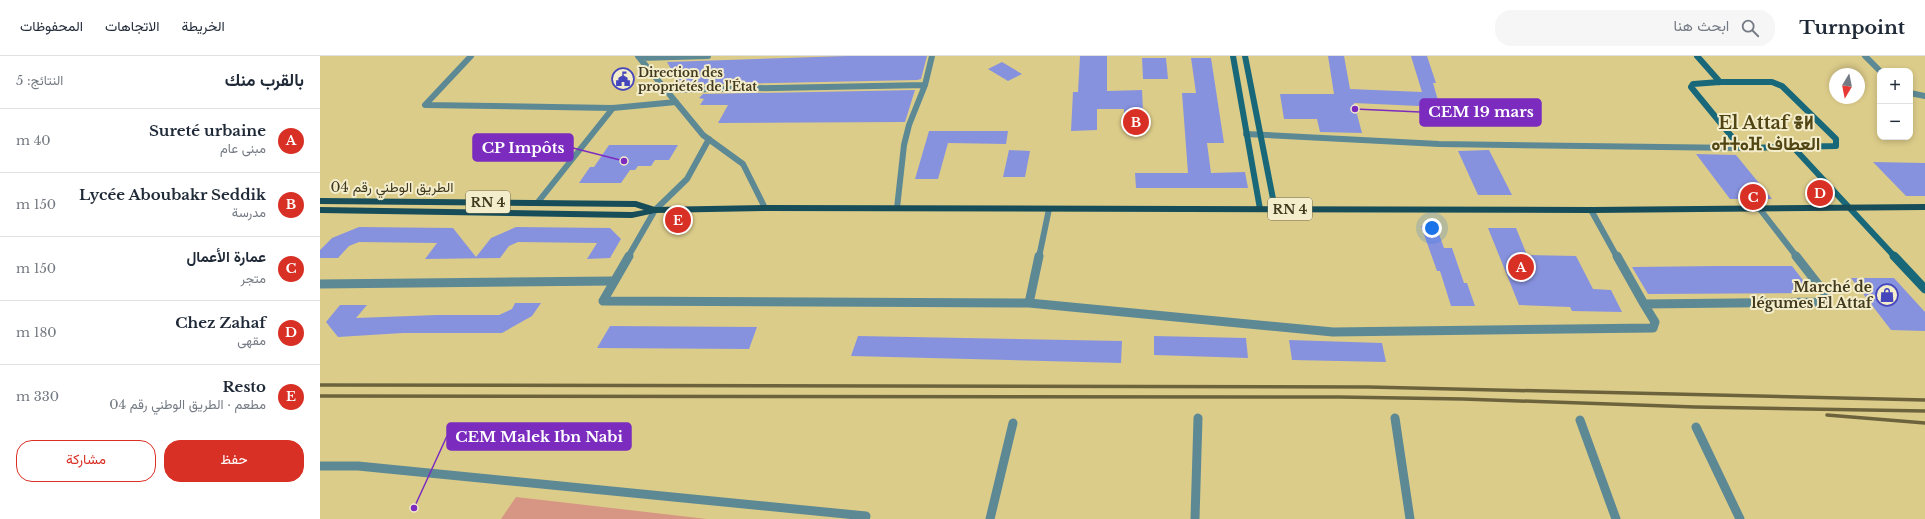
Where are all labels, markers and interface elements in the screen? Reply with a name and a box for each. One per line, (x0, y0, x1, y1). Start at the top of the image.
search box (1495, 10, 1775, 46)
text: ابحث هنا (1674, 16, 1729, 35)
text: Turnpoint (1799, 16, 1905, 39)
text: المحفوظات (20, 17, 83, 35)
text: الاتجاهات (105, 17, 159, 35)
text: الخريطة (181, 17, 225, 35)
icon: search (1739, 17, 1761, 39)
place label: Direction des propriétés de l'État (638, 65, 757, 94)
public building icon: Direction des propriétés de l'État (610, 66, 636, 92)
north arrow (1829, 68, 1865, 104)
map controls (1877, 68, 1913, 140)
button: + (1877, 68, 1913, 104)
text: بالقرب منك (225, 70, 304, 91)
text: النتائج: 5 (16, 72, 63, 89)
callout: CEM 19 mars (1420, 99, 1541, 126)
text: CEM 19 mars (1428, 102, 1534, 121)
button: − (1877, 104, 1913, 140)
pin: B (1123, 107, 1149, 137)
district label: El Attaf ⴻⵍ ⴰⵜⵜⴰⴼ العطاف (1712, 112, 1821, 155)
text: Sureté urbaine (149, 121, 266, 140)
text: 40 m (16, 132, 51, 149)
text: A (286, 132, 296, 149)
callout: CP Impôts (473, 134, 573, 161)
text: CP Impôts (482, 138, 564, 157)
text: مبنى عام (220, 140, 266, 157)
street label: الطريق الوطني رقم 04 (330, 178, 454, 199)
pin: D (1807, 178, 1833, 208)
pin: C (1740, 182, 1766, 212)
text: Lycée Aboubakr Seddik (79, 185, 266, 204)
road number: RN 4 (466, 191, 510, 213)
text: 150 m (16, 196, 56, 213)
text: B (286, 196, 296, 213)
road number: RN 4 (1268, 198, 1312, 220)
text: مدرسة (232, 204, 266, 221)
pin: E (665, 205, 691, 235)
your location (1422, 218, 1442, 238)
text: عمارة الأعمال (186, 247, 266, 266)
pin: A (1508, 252, 1534, 282)
text: 150 m (16, 260, 56, 277)
text: C (286, 260, 296, 277)
text: متجر (241, 270, 266, 287)
place label: Marché de légumes El Attaf (1751, 278, 1874, 312)
shop icon: Marché de légumes El Attaf (1874, 282, 1900, 308)
text: Chez Zahaf (175, 313, 266, 332)
text: 180 m (16, 324, 57, 341)
text: D (285, 324, 297, 341)
text: مقهى (237, 332, 266, 349)
text: Resto (222, 377, 266, 396)
text: 330 m (16, 388, 59, 405)
text: E (286, 388, 296, 405)
text: مطعم · الطريق الوطني رقم 04 (109, 396, 266, 413)
callout: CEM Malek Ibn Nabi (447, 423, 631, 450)
text: CEM Malek Ibn Nabi (455, 427, 623, 446)
button: مشاركة (16, 440, 156, 482)
button: حفظ (164, 440, 304, 482)

